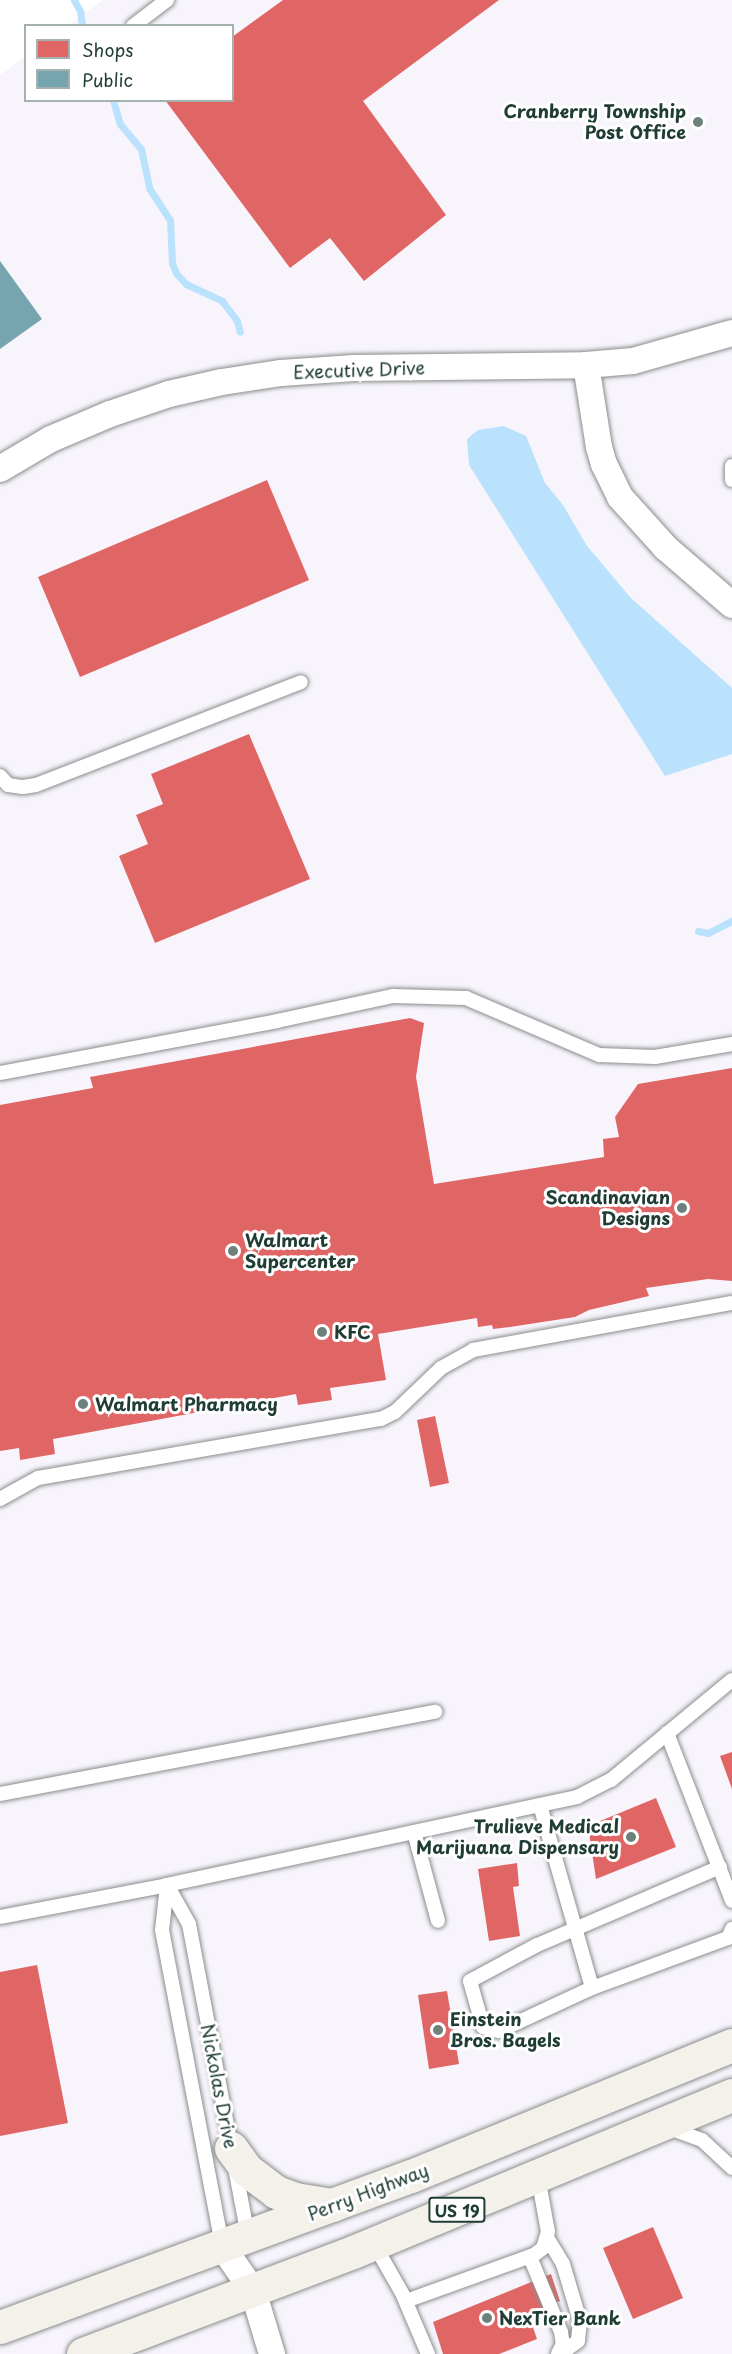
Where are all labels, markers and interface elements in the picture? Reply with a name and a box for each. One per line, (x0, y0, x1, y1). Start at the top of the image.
legend (24, 24, 234, 102)
text: Shops (82, 36, 133, 63)
text: Public (82, 66, 133, 93)
place label: Cranberry Township Post Office (504, 101, 686, 144)
marker: Cranberry Township Post Office (691, 115, 705, 129)
street label: Executive Drive (292, 357, 426, 383)
place label: Scandinavian Designs (545, 1187, 670, 1230)
marker: Scandinavian Designs (675, 1201, 689, 1215)
place label: Walmart Supercenter (245, 1230, 355, 1272)
marker: Walmart Supercenter (226, 1244, 240, 1258)
place label: KFC (334, 1321, 371, 1343)
marker: KFC (315, 1325, 329, 1339)
place label: Walmart Pharmacy (95, 1393, 278, 1415)
marker: Walmart Pharmacy (76, 1397, 90, 1411)
place label: Trulieve Medical Marijuana Dispensary (416, 1816, 619, 1858)
marker: Trulieve Medical Marijuana Dispensary (624, 1830, 638, 1844)
place label: Einstein Bros. Bagels (450, 2009, 562, 2052)
street label: Nickolas Drive (196, 2022, 242, 2150)
marker: Einstein Bros. Bagels (431, 2023, 445, 2037)
street label: Perry Highway (305, 2159, 431, 2225)
road number: US 19 (428, 2197, 486, 2223)
place label: NexTier Bank (499, 2307, 621, 2329)
marker: NexTier Bank (480, 2311, 494, 2325)

